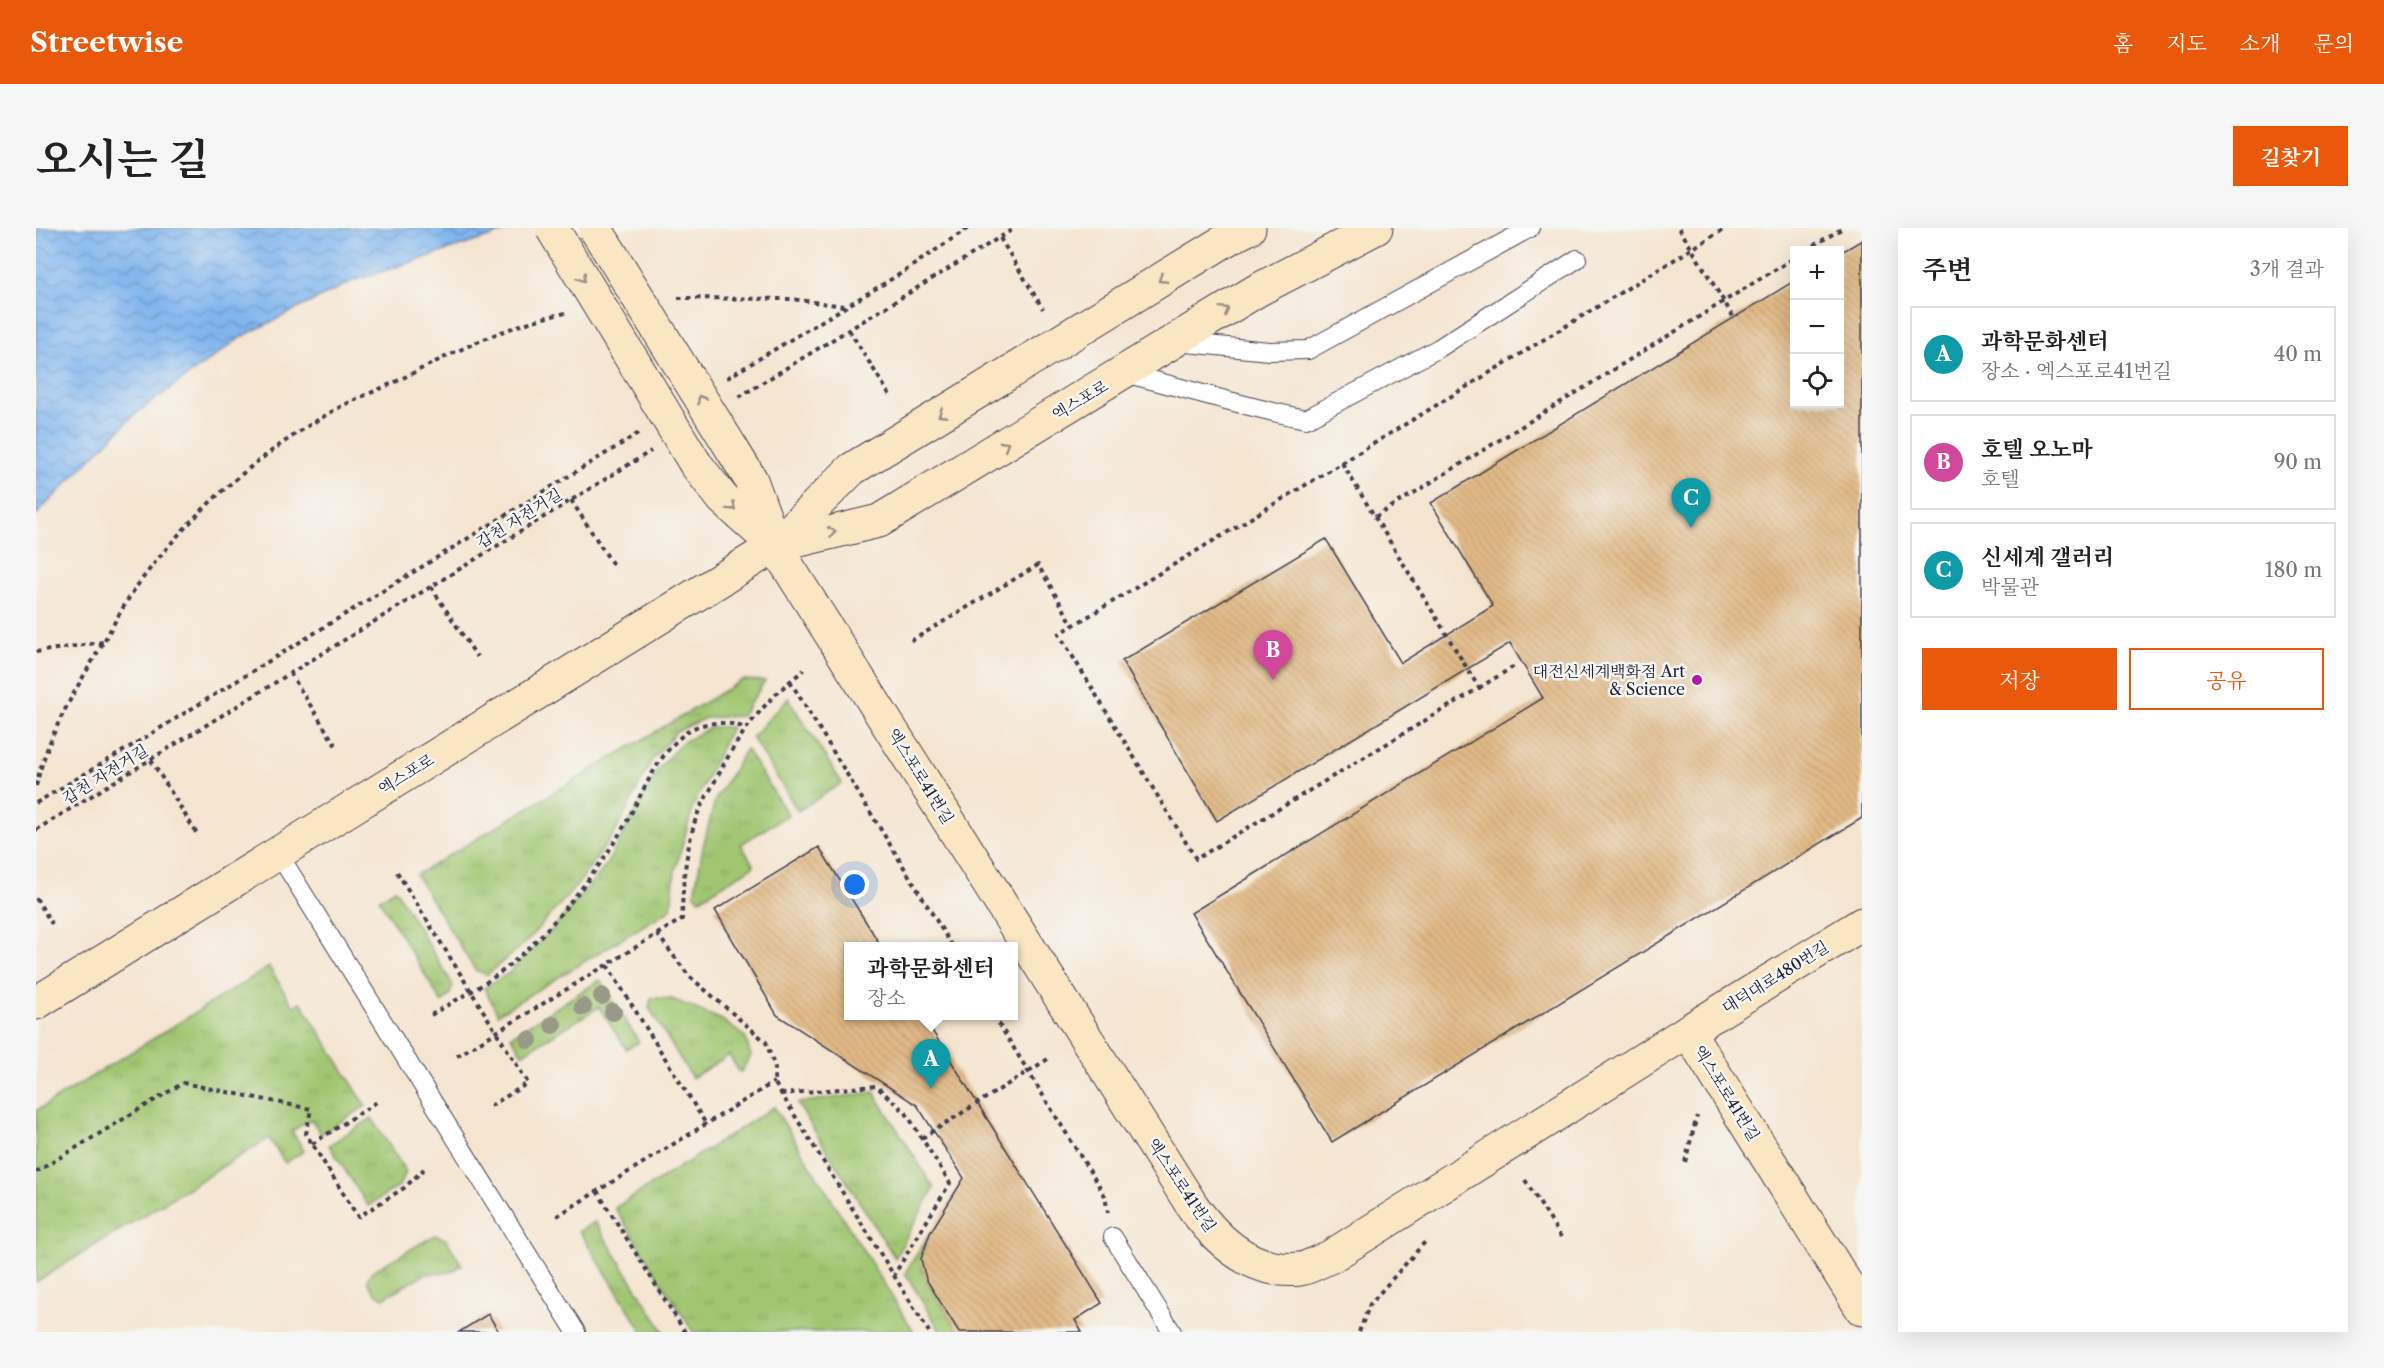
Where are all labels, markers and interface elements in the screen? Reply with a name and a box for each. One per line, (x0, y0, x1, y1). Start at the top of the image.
text: Streetwise (30, 25, 184, 59)
text: 홈 (2113, 31, 2133, 56)
text: 지도 (2166, 31, 2207, 56)
text: 소개 (2240, 31, 2280, 56)
text: 문의 (2313, 31, 2354, 56)
button: 길찾기 (2233, 126, 2348, 186)
text: 오시는 길 (36, 133, 209, 185)
map controls (1790, 246, 1844, 408)
button: + (1790, 246, 1844, 300)
text: 주변 (1922, 254, 1972, 286)
text: 3개 결과 (2250, 257, 2324, 281)
one-way arrow (1158, 271, 1168, 283)
one-way arrow (575, 272, 587, 282)
button: − (1790, 300, 1844, 354)
one-way arrow (1219, 306, 1229, 318)
text: 과학문화센터 (1981, 328, 2109, 355)
text: A (1936, 342, 1951, 366)
text: 40 m (2274, 342, 2322, 366)
button: locate (1790, 354, 1844, 408)
text: 장소 · 엑스포로41번길 (1981, 359, 2172, 383)
street label: 엑스포로 (1048, 375, 1112, 424)
one-way arrow (697, 395, 708, 406)
one-way arrow (938, 406, 948, 418)
text: 호텔 오노마 (1981, 436, 2093, 463)
one-way arrow (999, 441, 1009, 453)
text: B (1936, 450, 1951, 474)
text: 90 m (2274, 450, 2322, 474)
text: 호텔 (1981, 467, 2020, 491)
pin: C (1672, 478, 1710, 528)
street label: 갑천 자전거길 (473, 484, 565, 552)
one-way arrow (725, 500, 736, 511)
one-way arrow (827, 527, 837, 540)
text: 신세계 갤러리 (1981, 544, 2114, 571)
text: C (1935, 558, 1952, 582)
text: 180 m (2265, 558, 2322, 582)
text: 박물관 (1981, 575, 2039, 599)
pin: B (1254, 630, 1292, 680)
button: 저장 (1922, 648, 2117, 710)
button: 공유 (2129, 648, 2324, 710)
place label: 대전신세계백화점 Art & Science (1533, 661, 1685, 699)
marker: 대전신세계백화점 Art & Science (1690, 673, 1704, 687)
street label: 엑스포로41번길 (884, 725, 958, 827)
street label: 갑천 자전거길 (59, 740, 151, 808)
street label: 엑스포로 (374, 749, 438, 799)
your location (840, 870, 869, 899)
street label: 대덕대로480번길 (1718, 936, 1832, 1018)
popup (844, 942, 1018, 1020)
text: 과학문화센터 (867, 955, 995, 982)
text: 장소 (867, 986, 906, 1010)
pin: A (912, 1040, 950, 1089)
street label: 엑스포로41번길 (1690, 1042, 1764, 1144)
street label: 엑스포로41번길 (1143, 1134, 1221, 1236)

